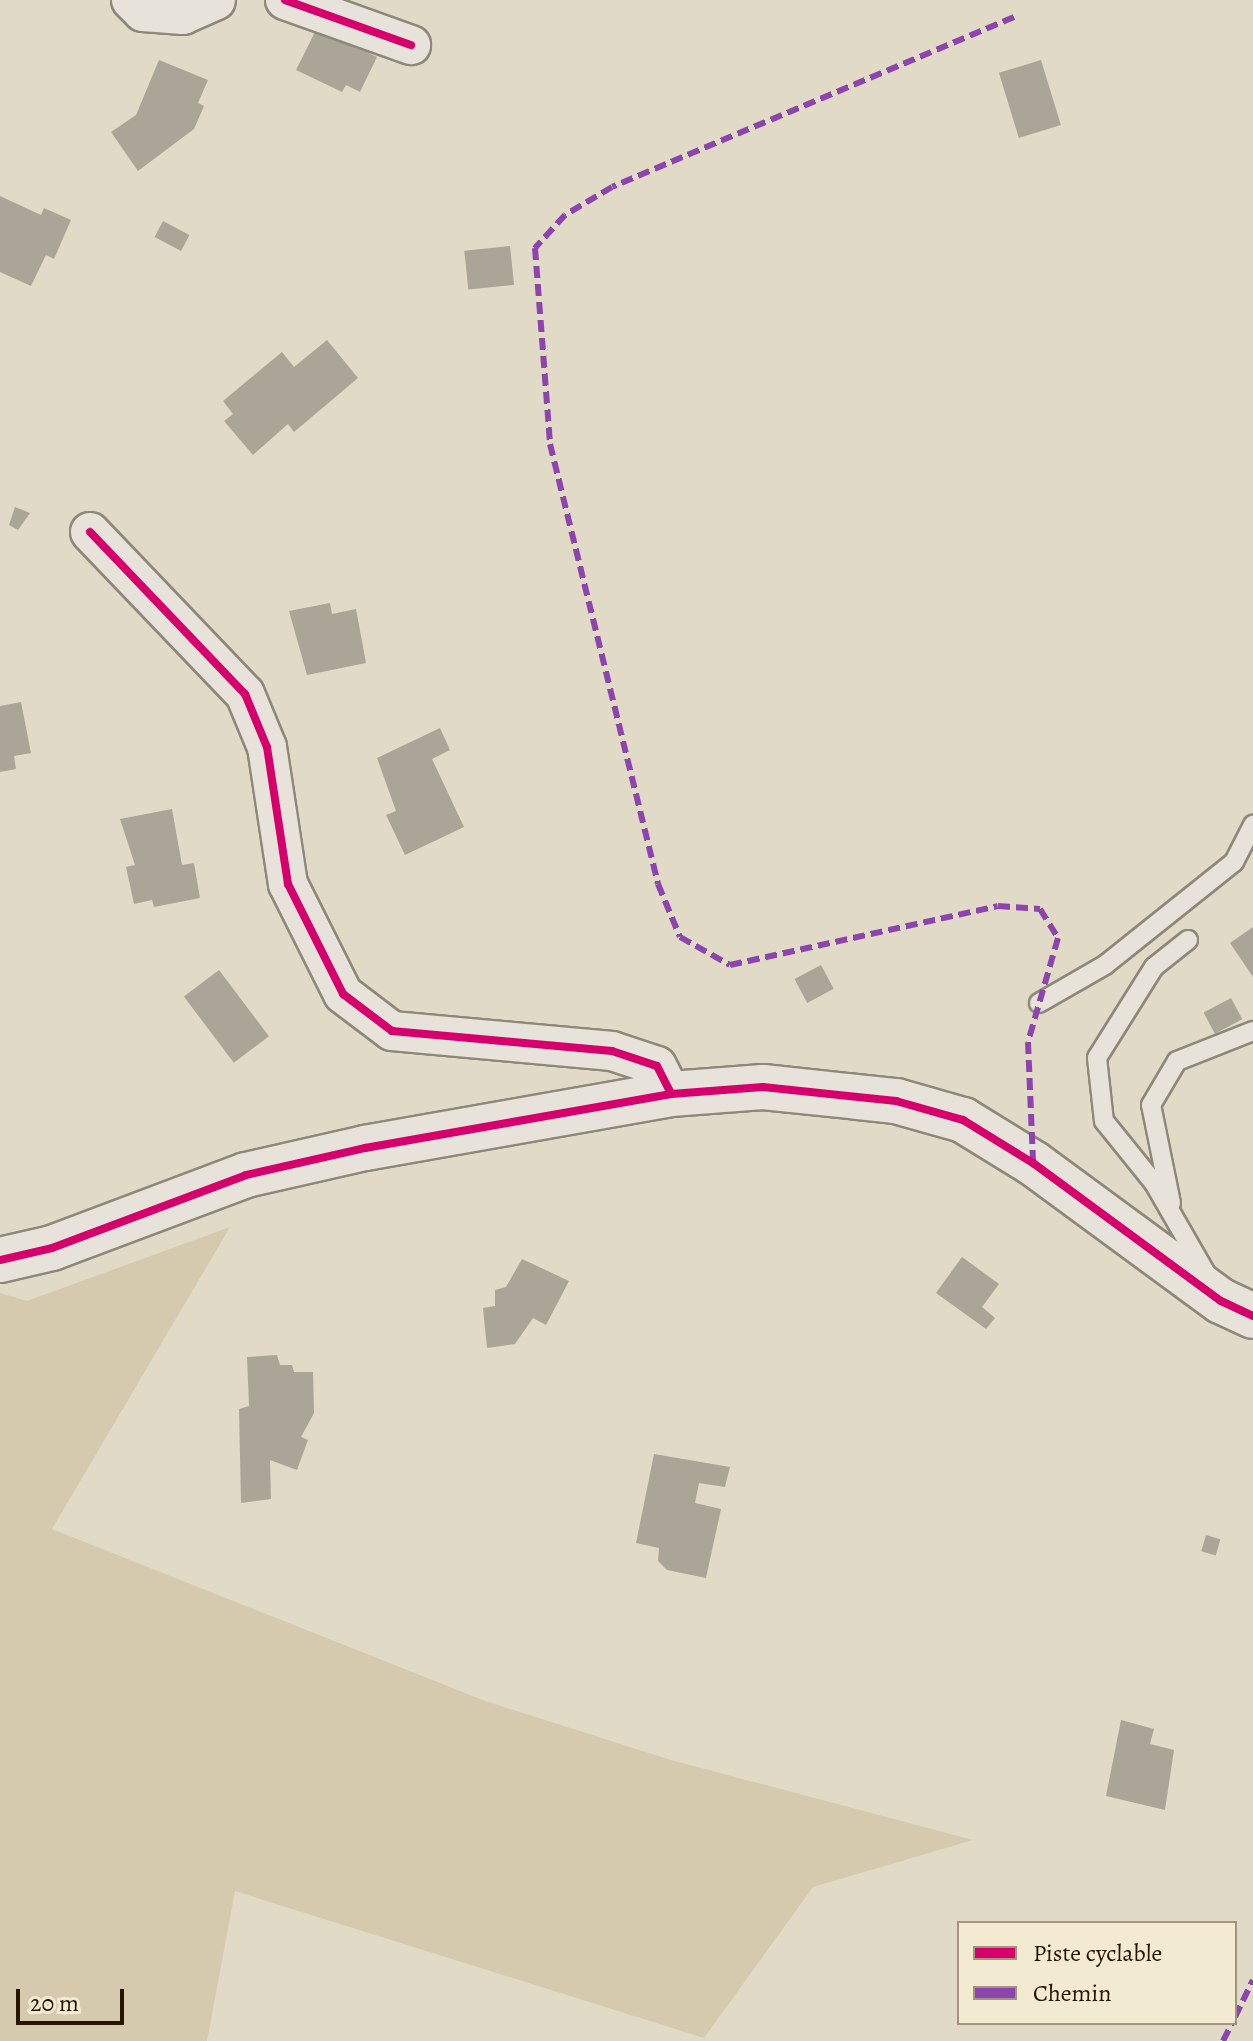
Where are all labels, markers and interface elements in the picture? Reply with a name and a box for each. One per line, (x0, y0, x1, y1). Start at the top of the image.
legend (957, 1921, 1237, 2025)
text: Piste cyclable (1033, 1937, 1162, 1969)
scale bar (20, 1973, 128, 2023)
text: Chemin (1033, 1977, 1111, 2009)
text: 20 m (30, 1987, 79, 2019)

